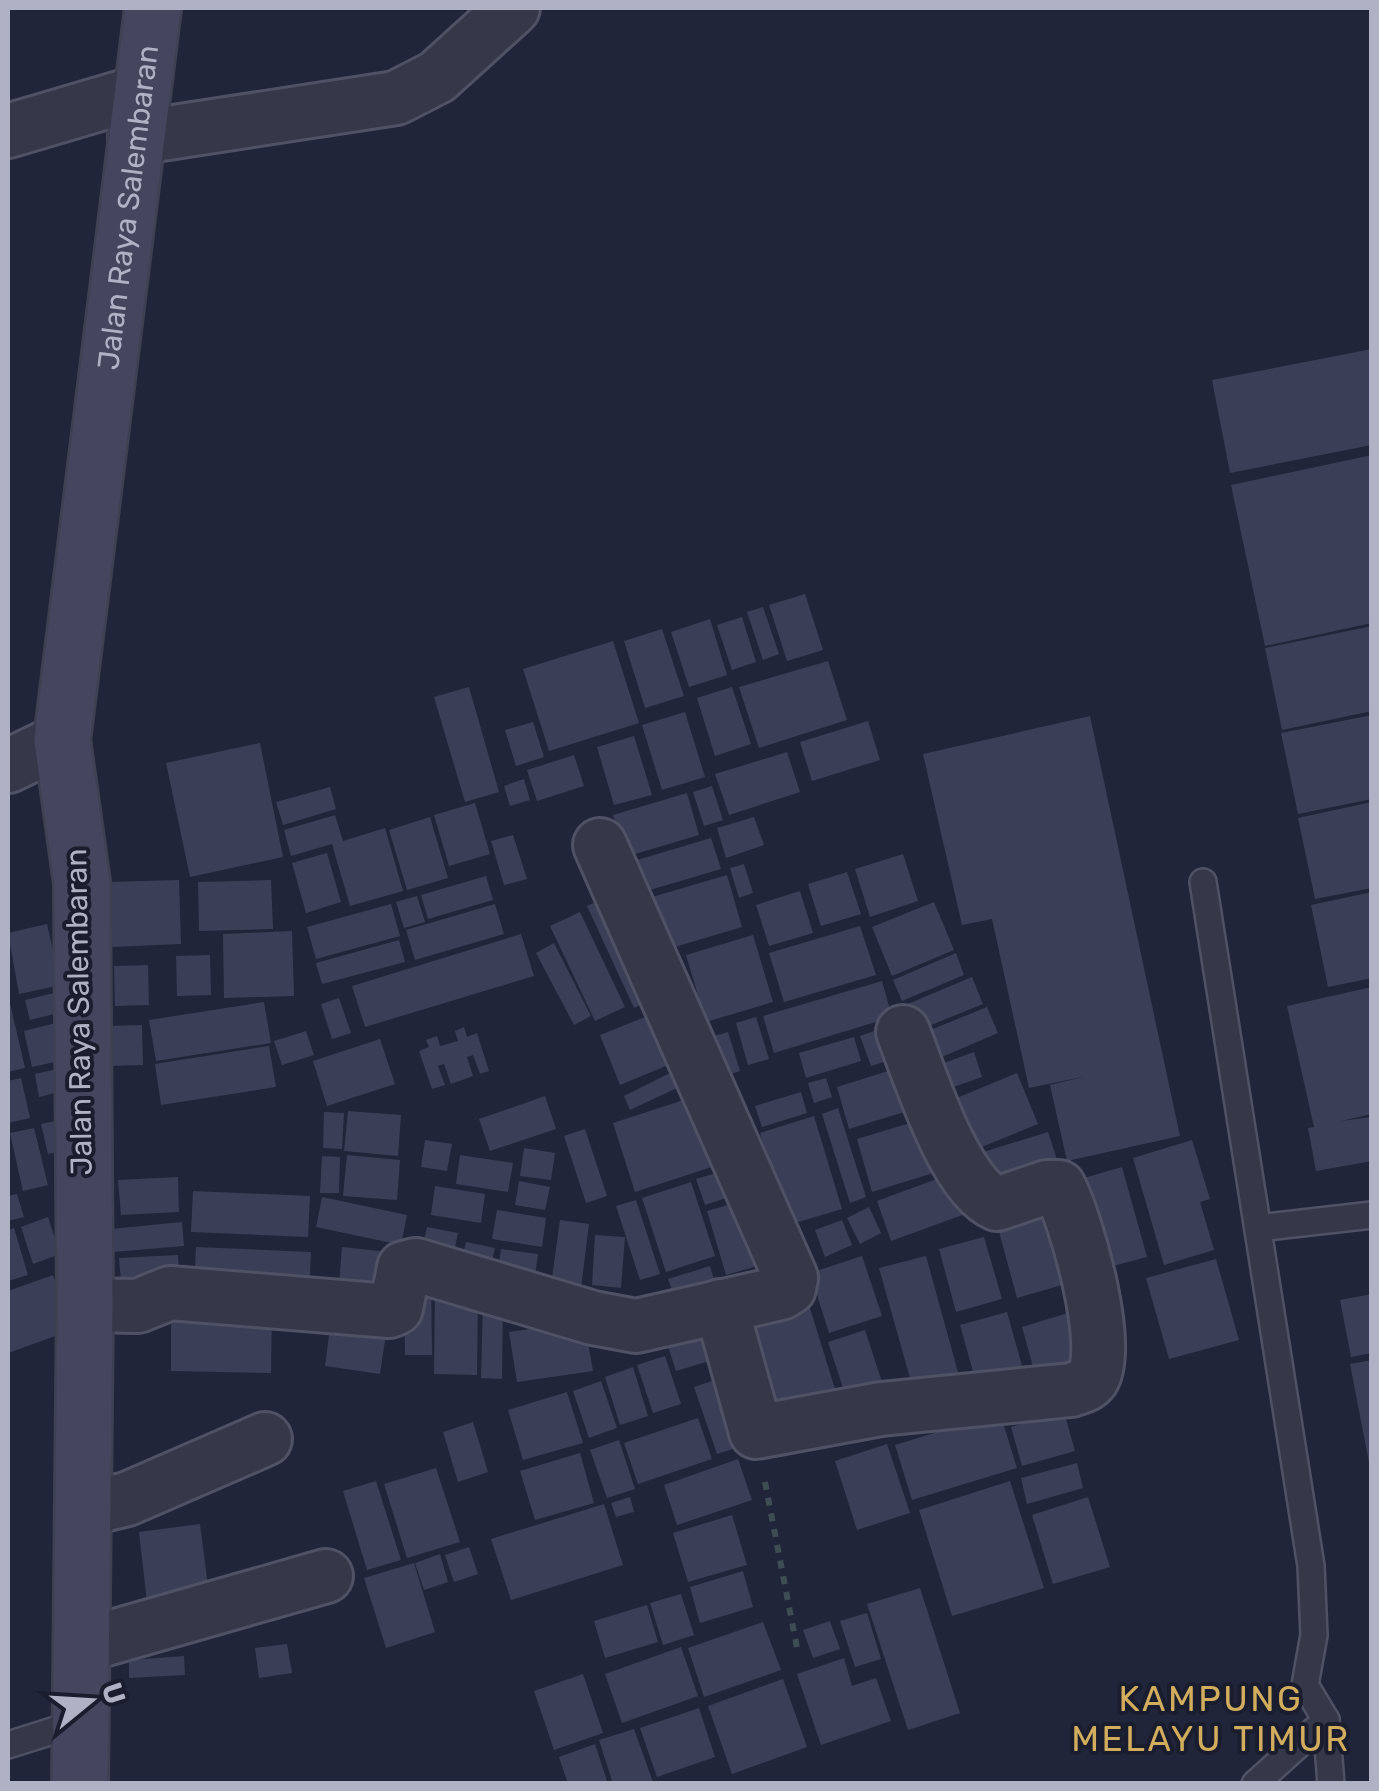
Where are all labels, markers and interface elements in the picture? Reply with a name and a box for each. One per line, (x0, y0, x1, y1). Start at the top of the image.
street label: Jalan Raya Salembaran (90, 43, 166, 372)
street label: Jalan Raya Salembaran (58, 848, 100, 1176)
north arrow (40, 1651, 140, 1751)
district label: KAMPUNG MELAYU TIMUR (1071, 1678, 1351, 1760)
text: U (94, 1679, 132, 1708)

